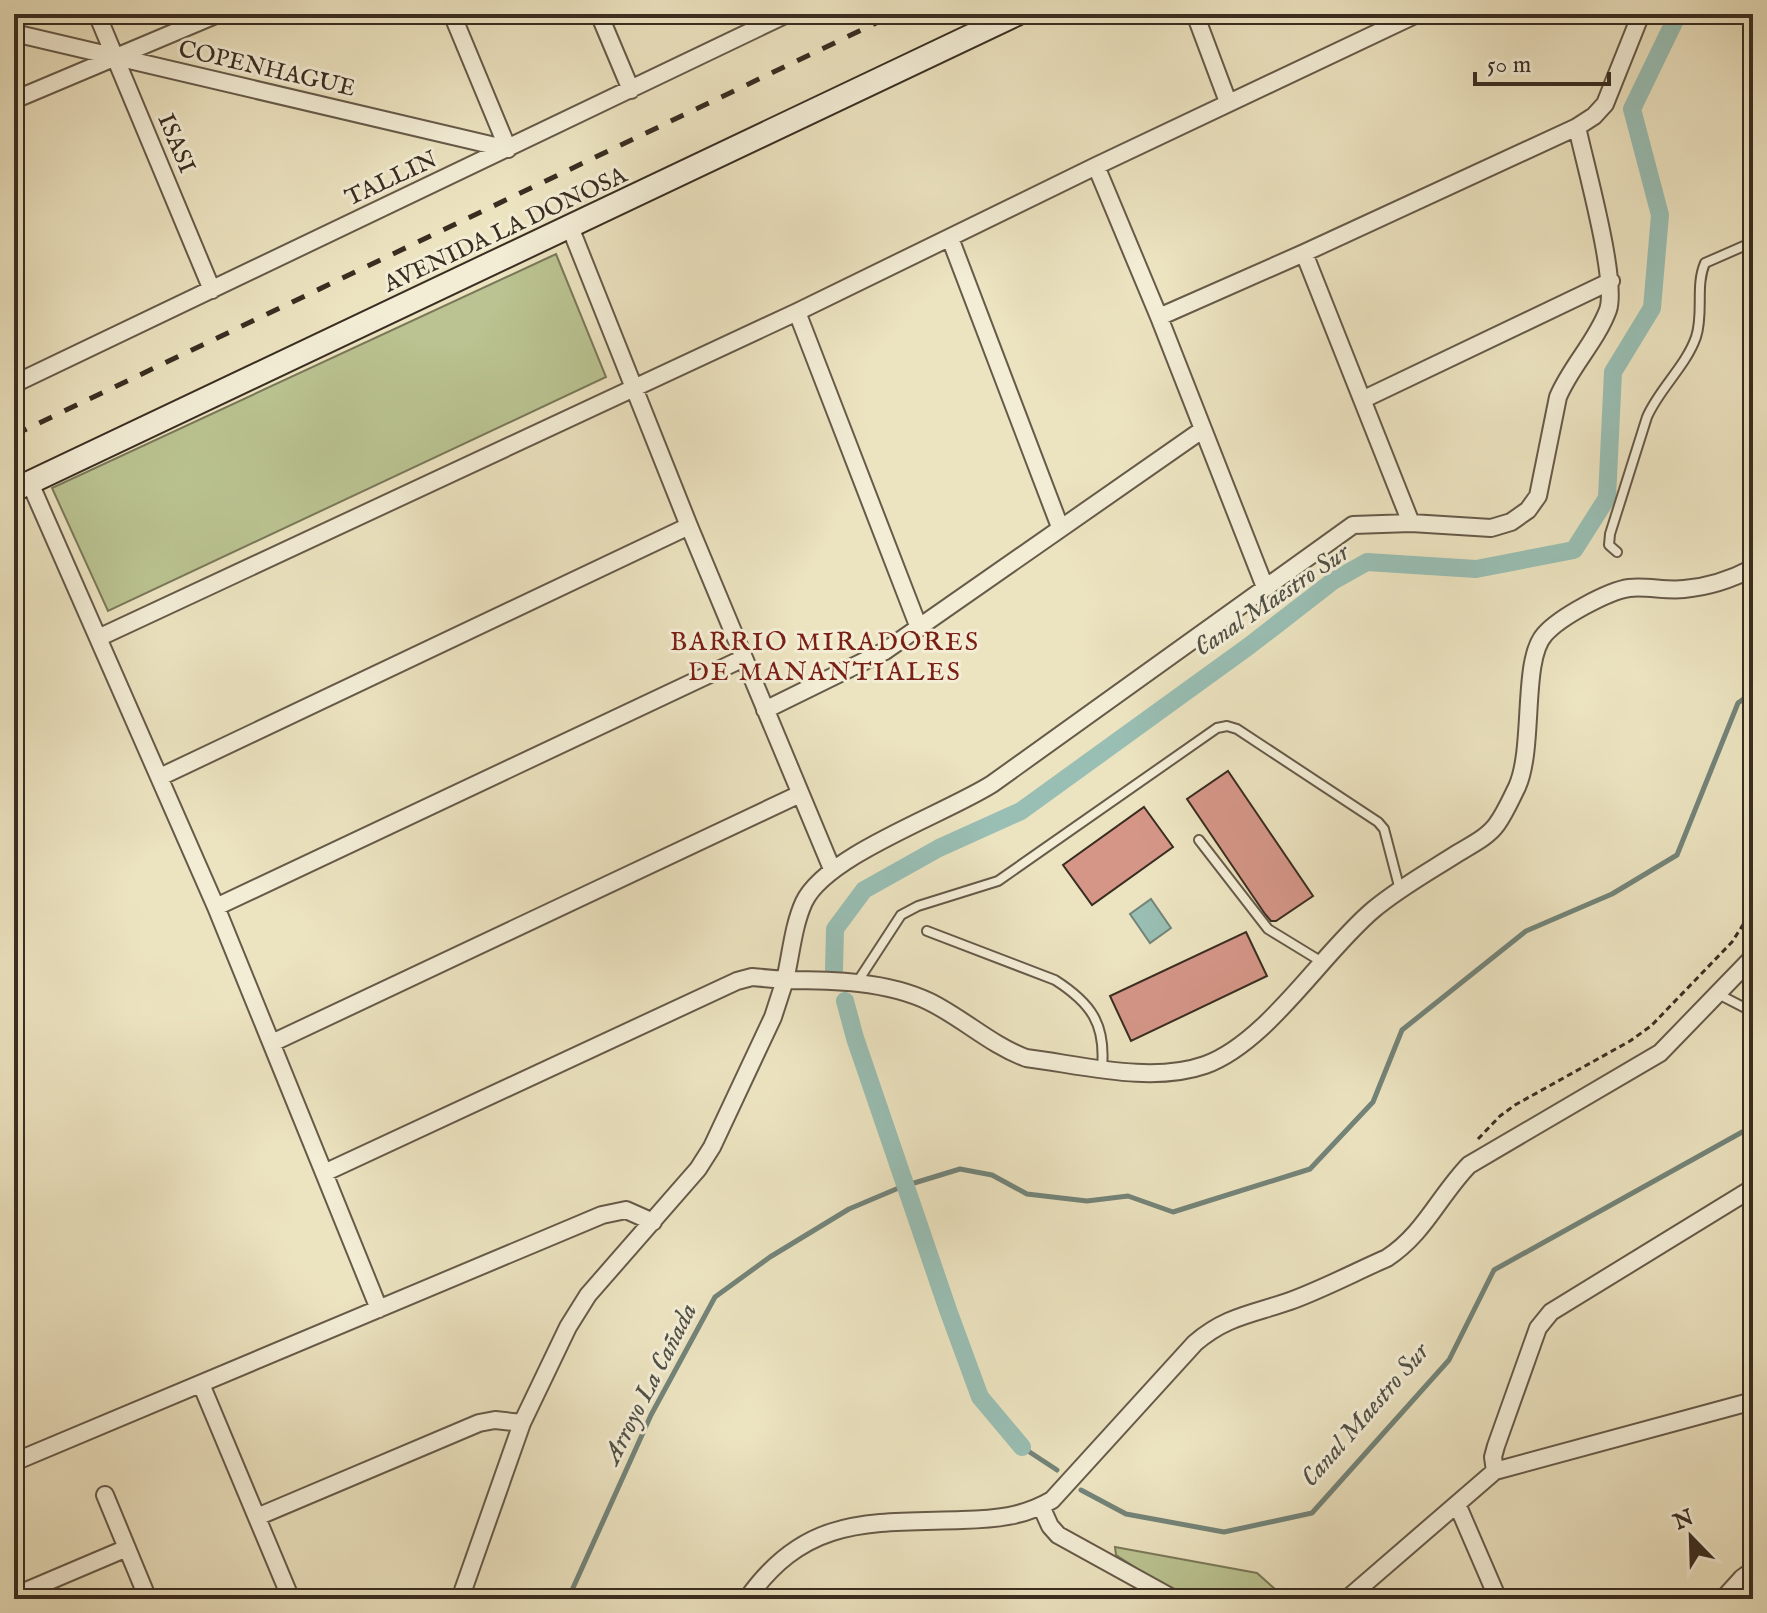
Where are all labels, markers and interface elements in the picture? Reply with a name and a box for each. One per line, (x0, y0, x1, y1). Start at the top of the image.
street label: COPENHAGUE (175, 34, 358, 105)
scale bar (1475, 36, 1609, 86)
text: 50 m (1487, 50, 1531, 81)
street label: ISASI (149, 109, 202, 178)
street label: TALLIN (341, 144, 443, 214)
street label: AVENIDA LA DONOSA (378, 160, 633, 301)
water label: Canal Maestro Sur (1188, 536, 1357, 664)
district label: BARRIO MIRADORES DE MANANTIALES (670, 626, 980, 689)
water label: Arroyo La Cañada (594, 1298, 705, 1472)
water label: Canal Maestro Sur (1294, 1335, 1437, 1494)
north arrow (1651, 1497, 1731, 1577)
text: N (1669, 1504, 1698, 1537)

